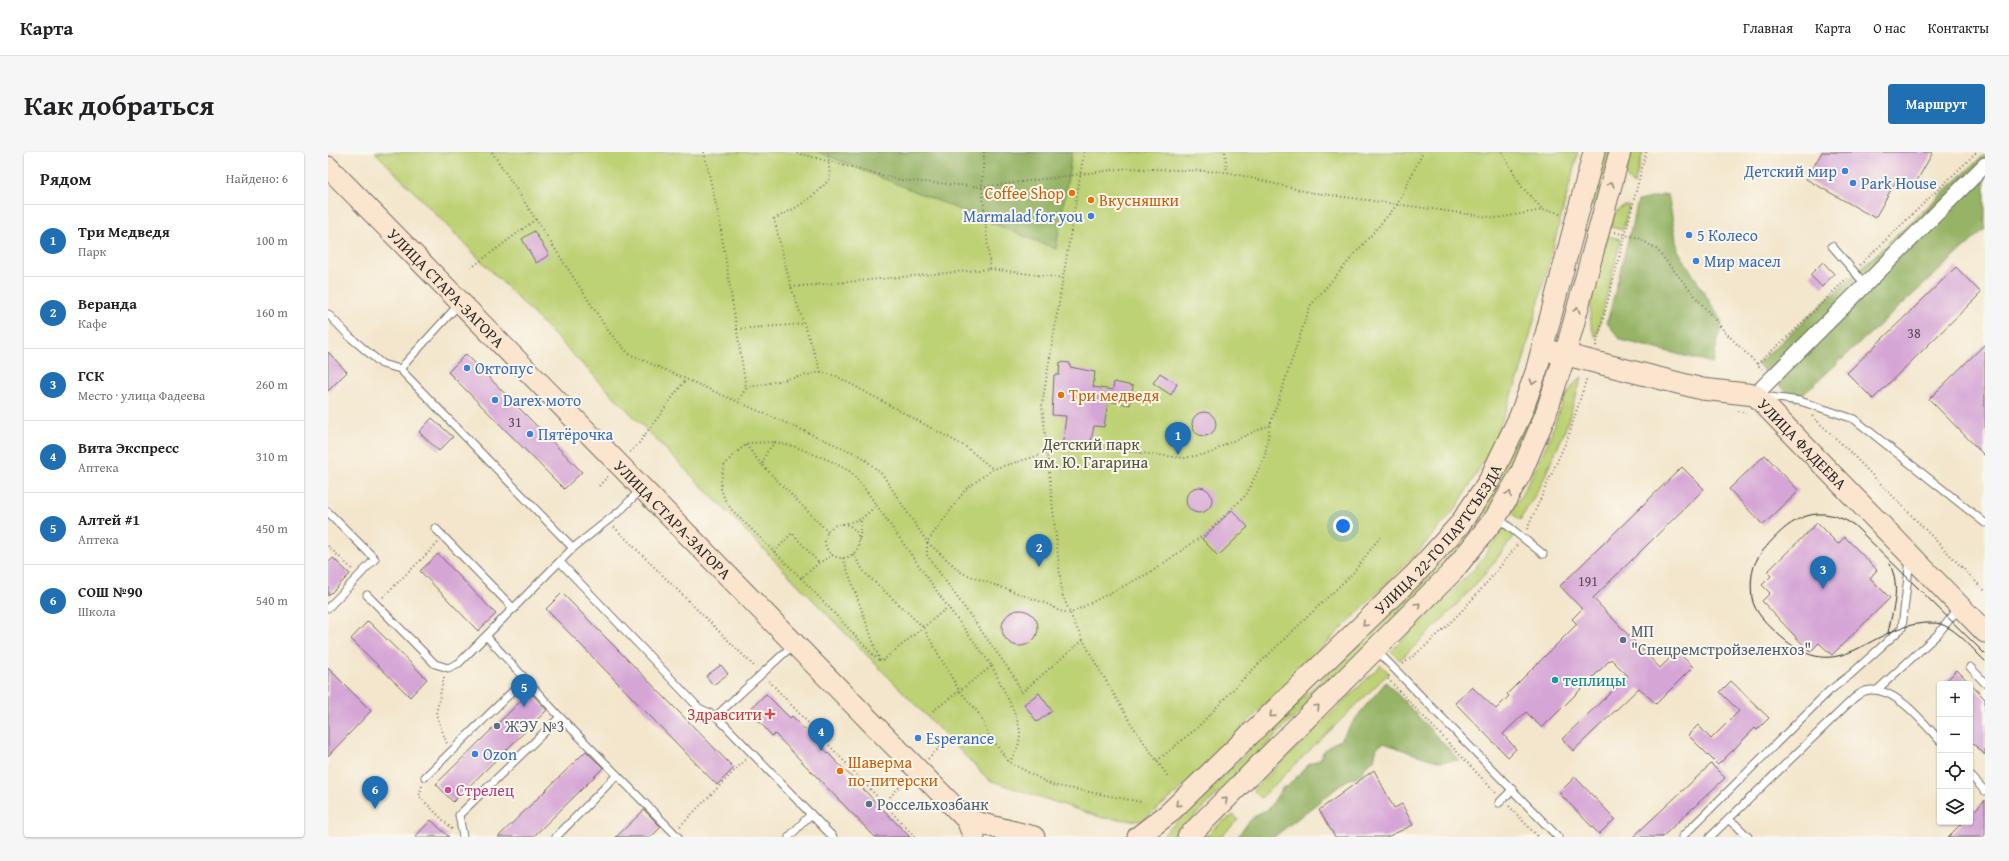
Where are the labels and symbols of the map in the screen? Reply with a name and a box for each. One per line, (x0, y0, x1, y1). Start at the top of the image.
place label: Детский мир (1743, 159, 1837, 183)
marker: Детский мир (1840, 166, 1850, 176)
place label: Park House (1861, 171, 1937, 195)
marker: Park House (1848, 178, 1858, 188)
place label: Coffee Shop (985, 181, 1064, 205)
one-way arrow (1606, 181, 1615, 188)
marker: Coffee Shop (1067, 188, 1077, 198)
place label: Вкусняшки (1099, 188, 1180, 212)
marker: Вкусняшки (1086, 195, 1096, 205)
place label: Marmalad for you (963, 204, 1083, 228)
marker: Marmalad for you (1086, 211, 1096, 221)
street label: УЛИЦА СТАРА-ЗАГОРА (382, 222, 511, 353)
place label: 5 Колесо (1697, 223, 1758, 247)
marker: 5 Колесо (1684, 230, 1694, 240)
place label: Мир масел (1704, 249, 1781, 273)
marker: Мир масел (1691, 256, 1701, 266)
one-way arrow (1572, 307, 1581, 314)
house number: 38 (1907, 323, 1921, 343)
place label: Октопус (475, 356, 533, 380)
marker: Октопус (462, 363, 472, 373)
one-way arrow (1529, 378, 1537, 385)
place label: Три медведя (1069, 383, 1159, 407)
place label: Darex мото (503, 388, 581, 412)
marker: Три медведя (1056, 390, 1066, 400)
street label: УЛИЦА ФАДЕЕВА (1752, 393, 1853, 495)
marker: Darex мото (490, 395, 500, 405)
house number: 31 (508, 412, 522, 432)
place label: Пятёрочка (538, 422, 613, 446)
pin: 1 (1165, 422, 1191, 455)
marker: Пятёрочка (525, 429, 535, 439)
park label: Детский парк им. Ю. Гагарина (1034, 432, 1149, 474)
street label: УЛИЦА СТАРА-ЗАГОРА (609, 454, 737, 585)
street label: УЛИЦА 22-ГО ПАРТСЪЕЗДА (1369, 460, 1508, 620)
one-way arrow (1504, 491, 1511, 498)
your location (1333, 516, 1353, 536)
pin: 2 (1026, 534, 1052, 567)
pin: 3 (1810, 556, 1836, 589)
house number: 191 (1578, 571, 1598, 591)
one-way arrow (1413, 603, 1421, 610)
one-way arrow (1362, 619, 1370, 626)
place label: МП "Спецремстройзеленхоз" (1631, 619, 1811, 661)
marker: МП "Спецремстройзеленхоз" (1618, 635, 1628, 645)
place label: теплицы (1563, 668, 1626, 692)
pin: 5 (511, 674, 537, 707)
marker: теплицы (1550, 675, 1560, 685)
place label: Здравсити (687, 702, 762, 726)
one-way arrow (1312, 704, 1320, 712)
marker: Здравсити (765, 709, 775, 719)
one-way arrow (1269, 710, 1277, 717)
place label: ЖЭУ №3 (504, 714, 564, 738)
pin: 4 (808, 718, 834, 751)
marker: ЖЭУ №3 (492, 721, 502, 731)
place label: Esperance (926, 726, 994, 750)
marker: Esperance (913, 733, 923, 743)
place label: Ozon (483, 742, 517, 766)
marker: Ozon (470, 749, 480, 759)
place label: Шаверма по-питерски (848, 750, 939, 792)
marker: Шаверма по-питерски (835, 766, 845, 776)
pin: 6 (362, 776, 388, 809)
place label: Стрелец (456, 778, 514, 802)
marker: Стрелец (443, 785, 453, 795)
place label: Россельхозбанк (877, 792, 989, 816)
one-way arrow (1220, 797, 1228, 804)
marker: Россельхозбанк (864, 799, 874, 809)
one-way arrow (1175, 800, 1183, 807)

